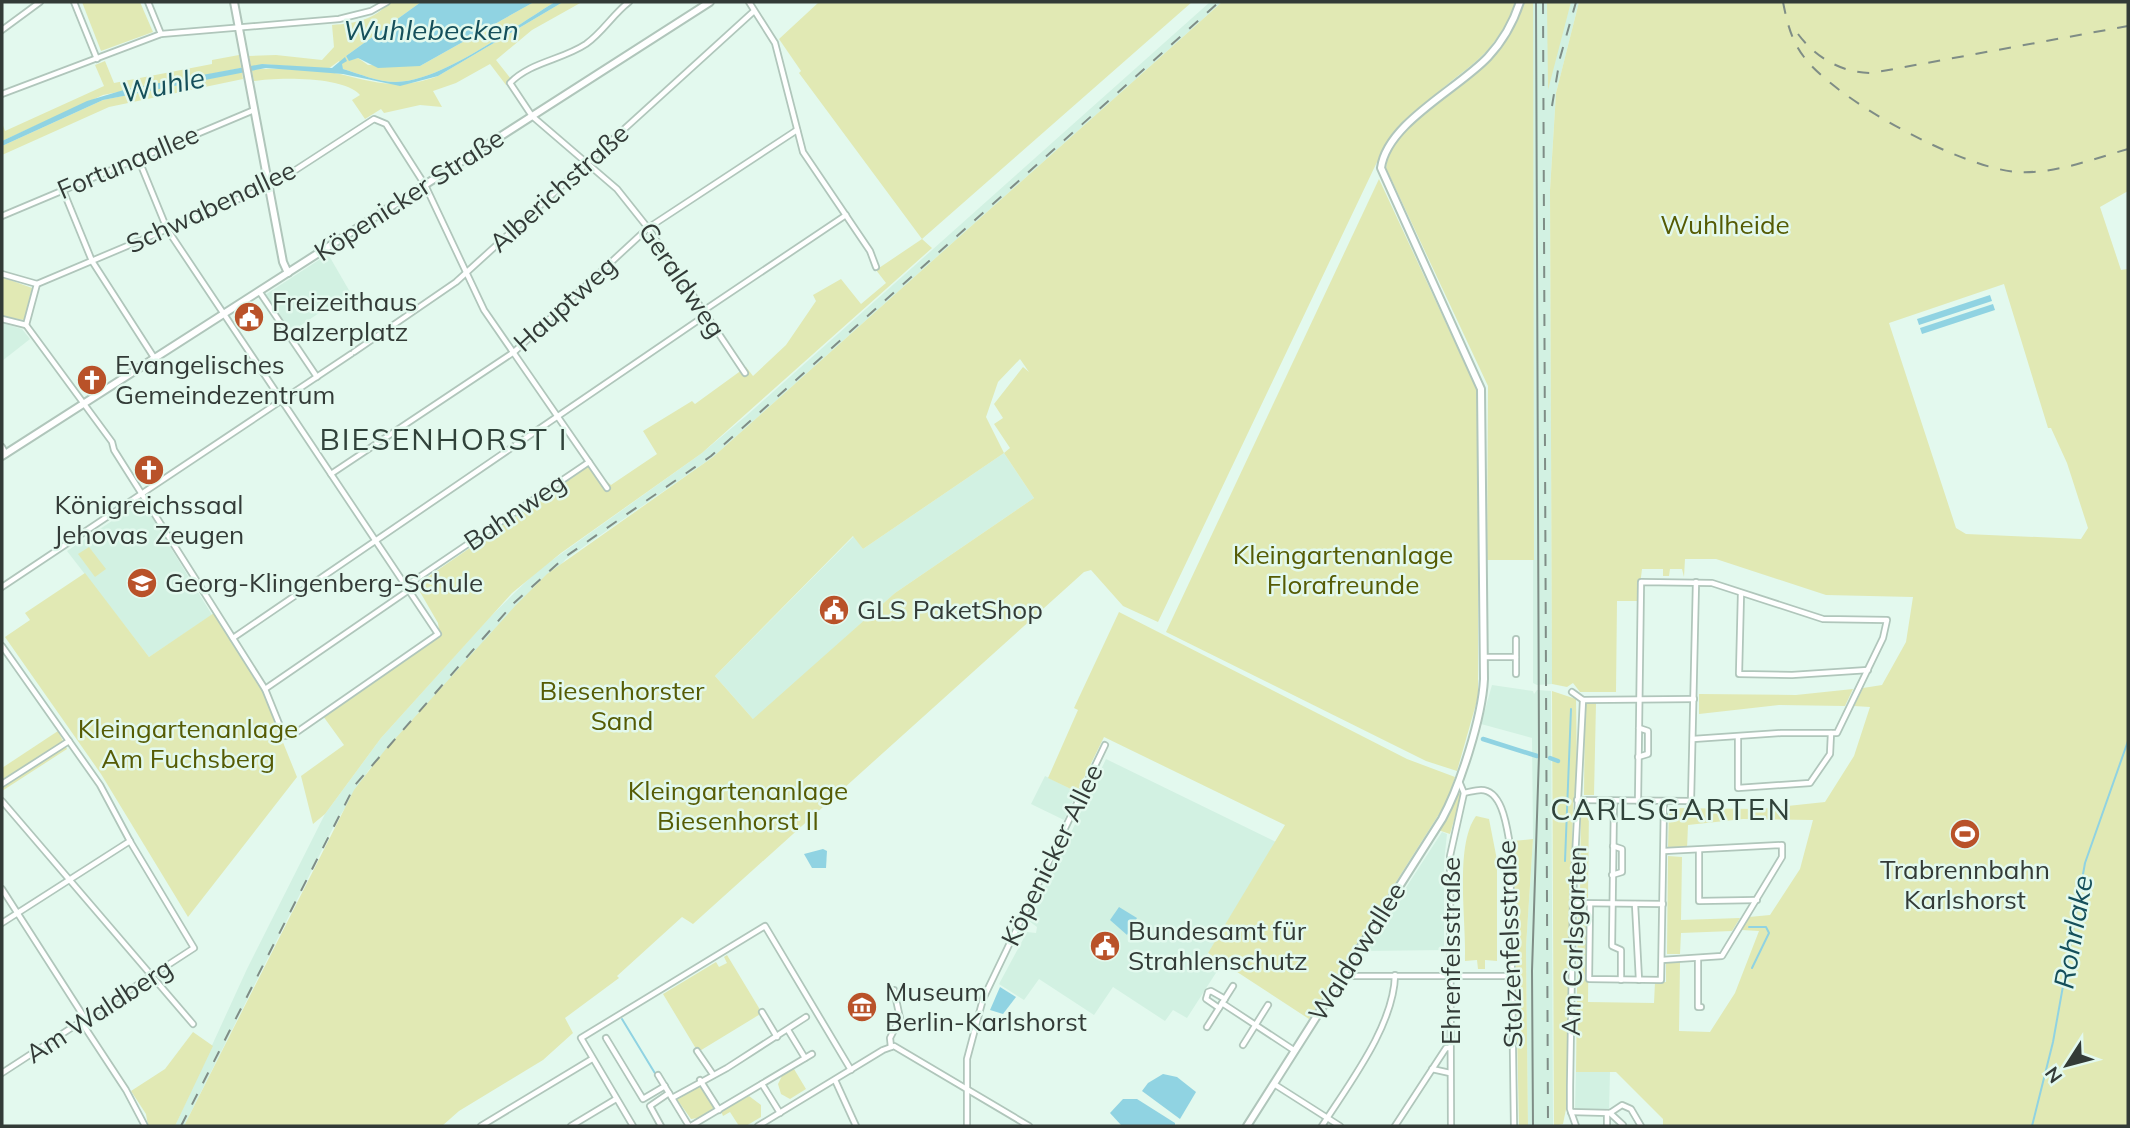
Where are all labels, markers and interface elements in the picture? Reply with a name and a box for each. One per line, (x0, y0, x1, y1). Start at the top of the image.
water label: Wuhlebecken (343, 12, 519, 47)
water label: Wuhle (118, 59, 208, 110)
street label: Alberichstraße (482, 116, 635, 259)
street label: Fortunaallee (52, 117, 203, 206)
street label: Köpenicker Straße (308, 121, 510, 268)
street label: Schwabenallee (121, 153, 301, 260)
park label: Wuhlheide (1660, 208, 1790, 241)
street label: Geraldweg (632, 216, 733, 344)
street label: Hauptweg (506, 249, 623, 359)
place label: Freizeithaus Balzerplatz (272, 285, 417, 348)
public building icon: Freizeithaus Balzerplatz (232, 300, 266, 334)
place label: Evangelisches Gemeindezentrum (115, 348, 335, 411)
church icon: Evangelisches Gemeindezentrum (75, 363, 109, 397)
district label: BIESENHORST I (319, 420, 569, 458)
church icon: Königreichssaal Jehovas Zeugen (132, 453, 166, 487)
street label: Bahnweg (457, 466, 572, 558)
place label: Königreichssaal Jehovas Zeugen (54, 488, 244, 551)
park label: Kleingartenanlage Florafreunde (1233, 538, 1453, 601)
school or university icon: Georg-Klingenberg-Schule (125, 566, 159, 600)
place label: Georg-Klingenberg-Schule (165, 566, 483, 599)
public building icon: GLS PaketShop (817, 593, 851, 627)
place label: GLS PaketShop (857, 593, 1043, 626)
park label: Biesenhorster Sand (540, 674, 705, 737)
park label: Kleingartenanlage Am Fuchsberg (78, 712, 298, 775)
street label: Köpenicker Allee (993, 758, 1110, 951)
park label: Kleingartenanlage Biesenhorst II (628, 774, 848, 837)
district label: CARLSGARTEN (1550, 790, 1792, 828)
sports icon: Trabrennbahn Karlshorst (1948, 817, 1982, 851)
street label: Stolzenfelsstraße (1489, 840, 1530, 1048)
street label: Am Carlsgarten (1554, 845, 1593, 1036)
place label: Trabrennbahn Karlshorst (1880, 853, 2050, 916)
street label: Ehrenfelsstraße (1434, 857, 1467, 1045)
water label: Rohrlake (2045, 873, 2100, 991)
street label: Waldowallee (1301, 876, 1412, 1028)
place label: Bundesamt für Strahlenschutz (1128, 914, 1308, 977)
public building icon: Bundesamt für Strahlenschutz (1088, 929, 1122, 963)
street label: Am Waldberg (19, 951, 178, 1070)
place label: Museum Berlin-Karlshorst (885, 975, 1087, 1038)
museum icon: Museum Berlin-Karlshorst (845, 990, 879, 1024)
north arrow (2032, 1030, 2102, 1100)
text: N (2039, 1062, 2067, 1088)

